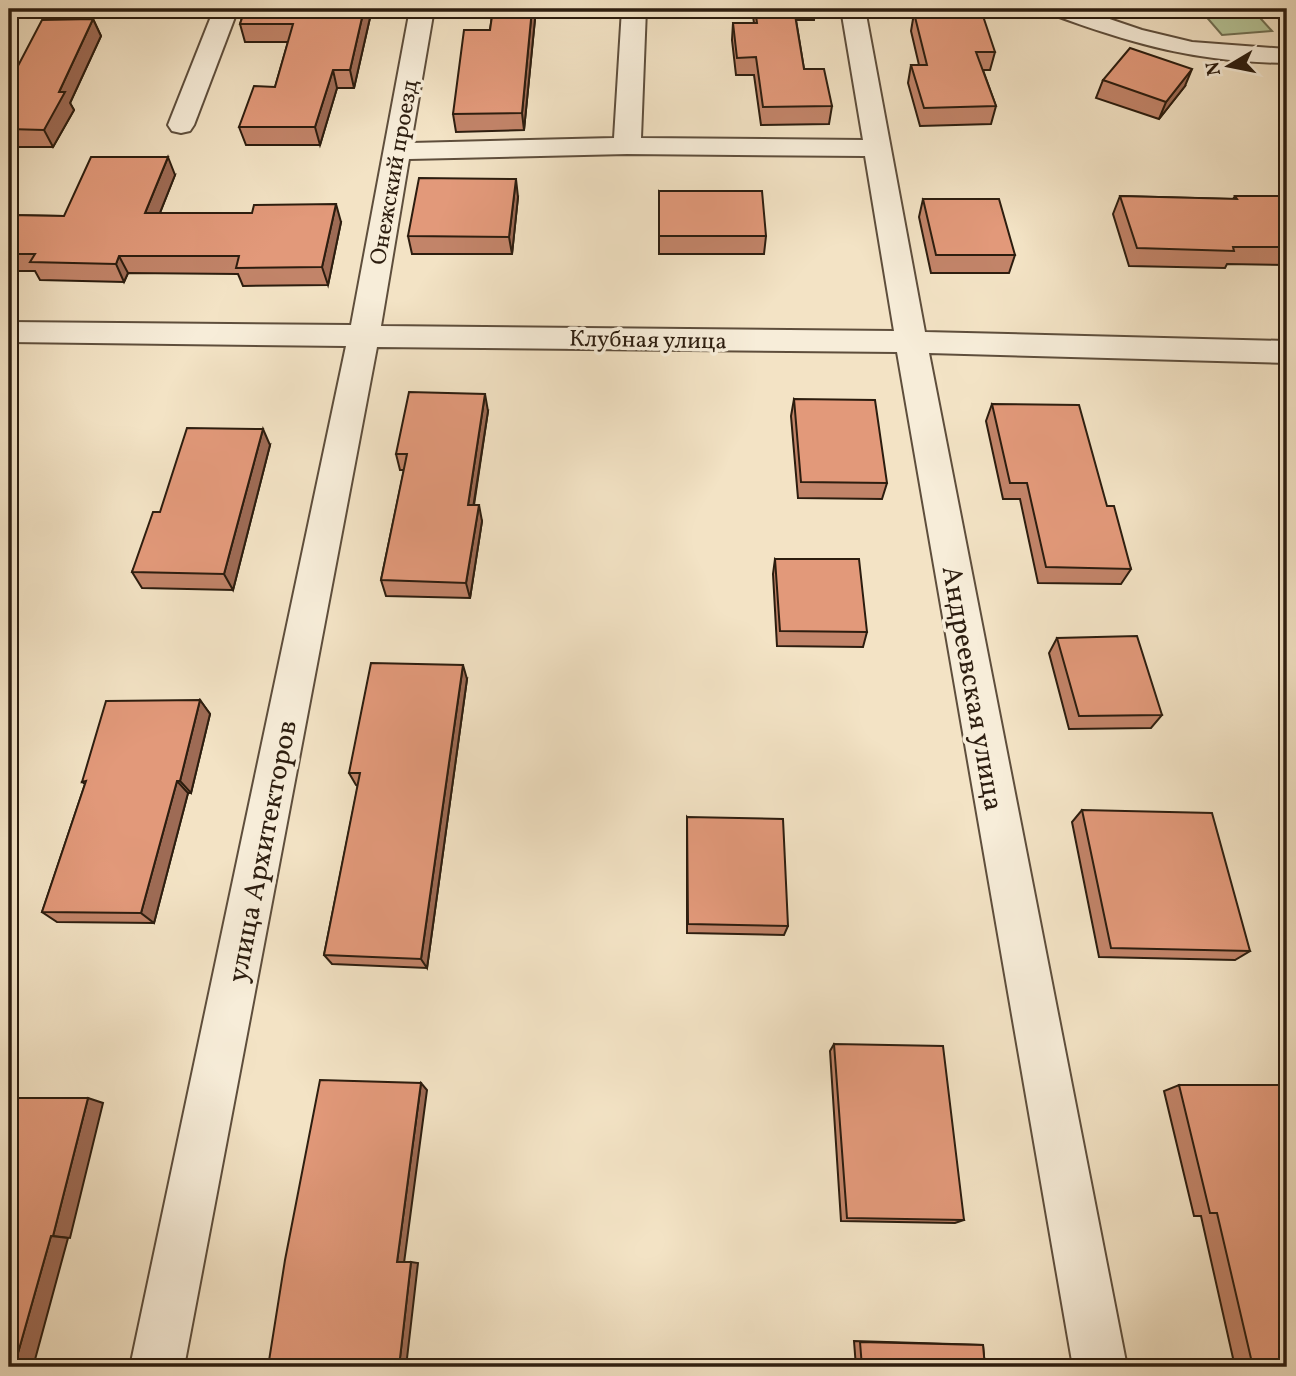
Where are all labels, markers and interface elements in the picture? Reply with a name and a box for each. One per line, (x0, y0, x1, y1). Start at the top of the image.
north arrow (1194, 32, 1264, 102)
text: N (1200, 59, 1228, 78)
street label: Онежский проезд (363, 77, 427, 267)
street label: Клубная улица (569, 324, 727, 358)
street label: Андреевская улица (931, 563, 1012, 814)
street label: улица Архитекторов (219, 717, 308, 986)

